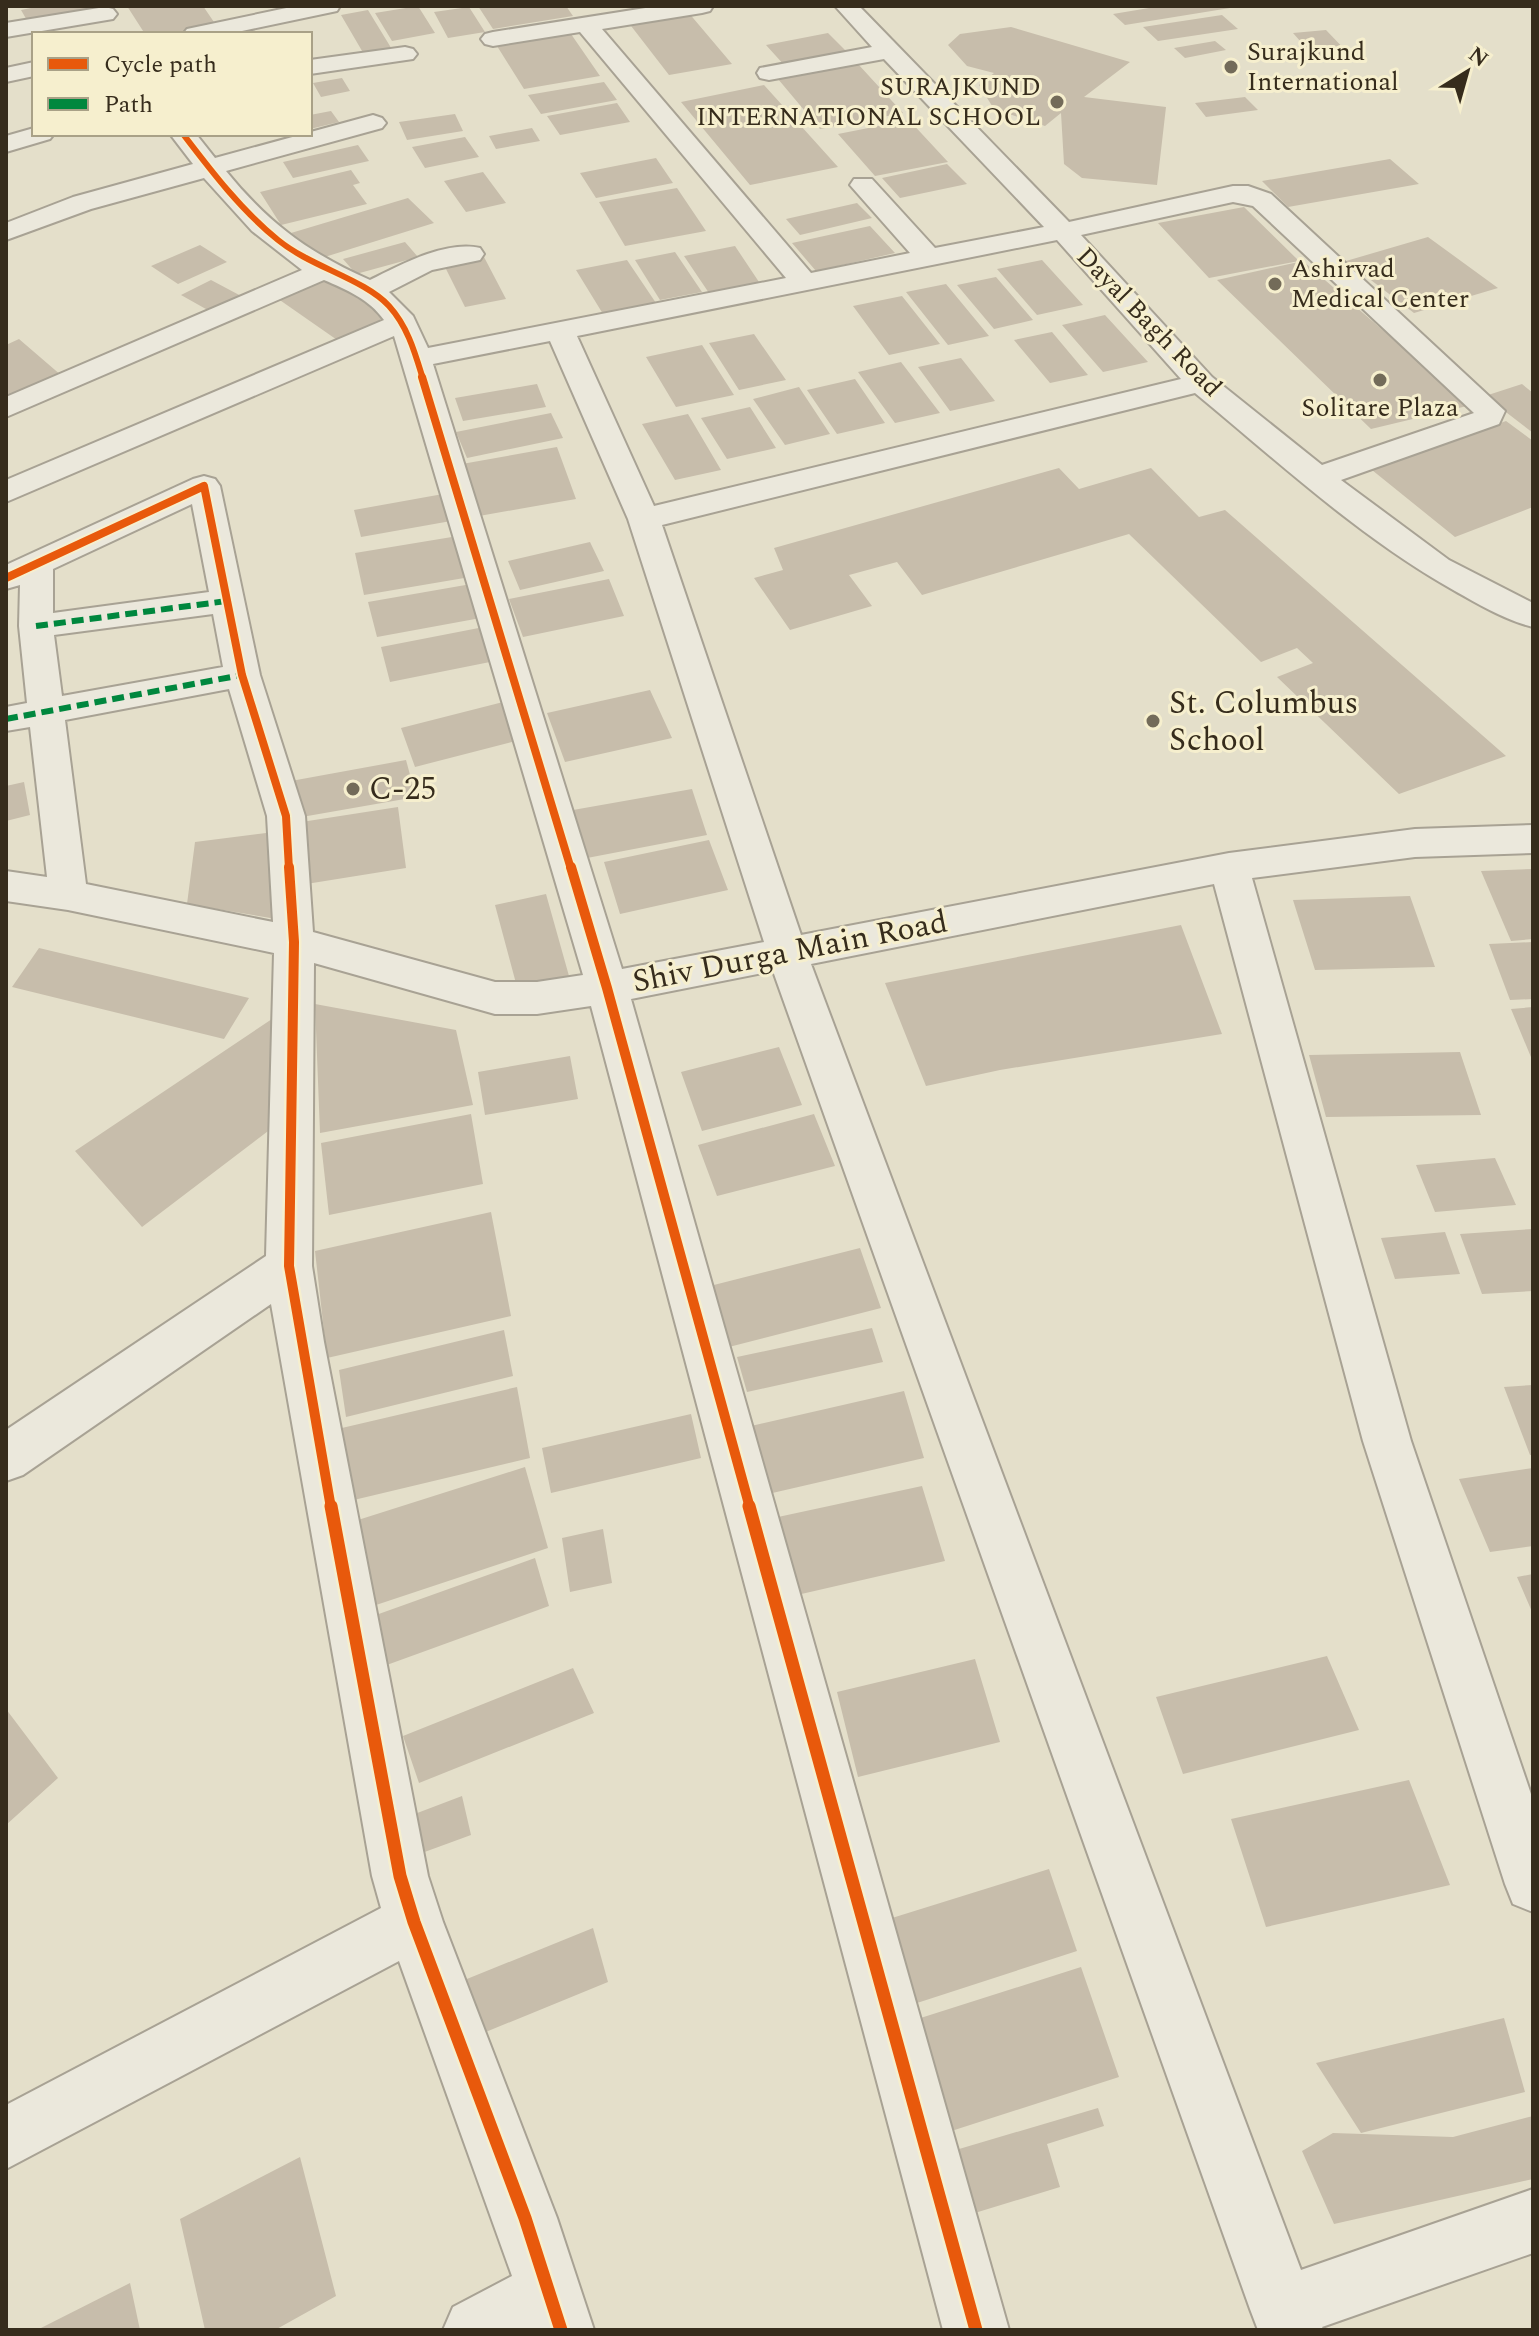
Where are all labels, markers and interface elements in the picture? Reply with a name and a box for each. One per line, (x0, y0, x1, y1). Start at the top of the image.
legend (32, 32, 312, 136)
place label: Surajkund International (1247, 32, 1399, 102)
north arrow (1427, 32, 1507, 112)
text: N (1461, 39, 1495, 76)
text: Cycle path (104, 47, 217, 83)
marker: Surajkund International (1222, 58, 1240, 76)
place label: SURAJKUND INTERNATIONAL SCHOOL (696, 67, 1041, 137)
text: Path (104, 87, 153, 123)
marker: SURAJKUND INTERNATIONAL SCHOOL (1048, 93, 1066, 111)
street label: Dayal Bagh Road (1067, 238, 1231, 406)
place label: Ashirvad Medical Center (1291, 249, 1469, 319)
marker: Ashirvad Medical Center (1266, 275, 1284, 293)
marker: Solitare Plaza (1371, 371, 1389, 389)
place label: Solitare Plaza (1301, 388, 1459, 428)
place label: St. Columbus School (1169, 679, 1358, 765)
marker: St. Columbus School (1144, 712, 1162, 730)
place label: C-25 (369, 765, 436, 814)
marker: C-25 (344, 780, 362, 798)
street label: Shiv Durga Main Road (628, 897, 952, 1007)

